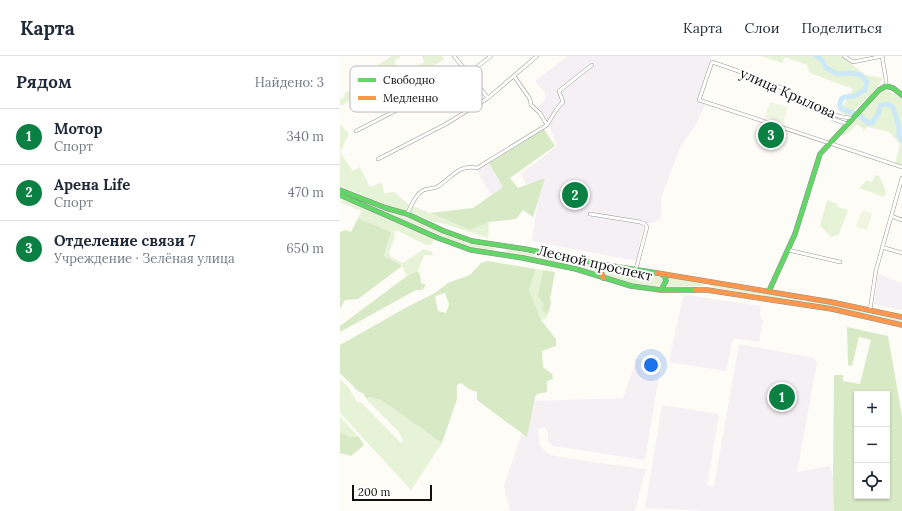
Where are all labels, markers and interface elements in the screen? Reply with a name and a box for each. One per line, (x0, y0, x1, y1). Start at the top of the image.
text: Карта (20, 16, 75, 40)
text: Карта (683, 19, 722, 37)
text: Слои (744, 19, 779, 37)
text: Поделиться (801, 19, 882, 37)
street label: улица Крылова (737, 64, 839, 122)
legend (350, 66, 482, 112)
text: Рядом (16, 71, 72, 93)
text: Свободно (383, 73, 435, 87)
text: Найдено: 3 (255, 74, 324, 91)
text: Медленно (383, 91, 438, 105)
text: Мотор (54, 119, 102, 138)
pin: 3 (758, 120, 784, 150)
text: 1 (26, 128, 32, 145)
text: 340 m (287, 128, 324, 145)
text: Спорт (54, 138, 93, 155)
text: Арена Life (54, 175, 130, 194)
pin: 2 (562, 180, 588, 210)
text: 2 (26, 184, 32, 201)
text: 470 m (288, 184, 324, 201)
text: Спорт (54, 194, 93, 211)
text: Отделение связи 7 (54, 231, 196, 250)
text: 3 (25, 240, 33, 257)
text: 650 m (286, 240, 324, 257)
street label: Лесной проспект (536, 241, 654, 285)
text: Учреждение · Зелёная улица (54, 250, 235, 267)
your location (641, 355, 661, 375)
pin: 1 (769, 382, 795, 412)
map controls (854, 391, 890, 499)
button: + (854, 391, 890, 427)
button: − (854, 427, 890, 463)
button: locate (854, 463, 890, 499)
scale bar (352, 483, 432, 502)
text: 200 m (358, 485, 390, 499)

